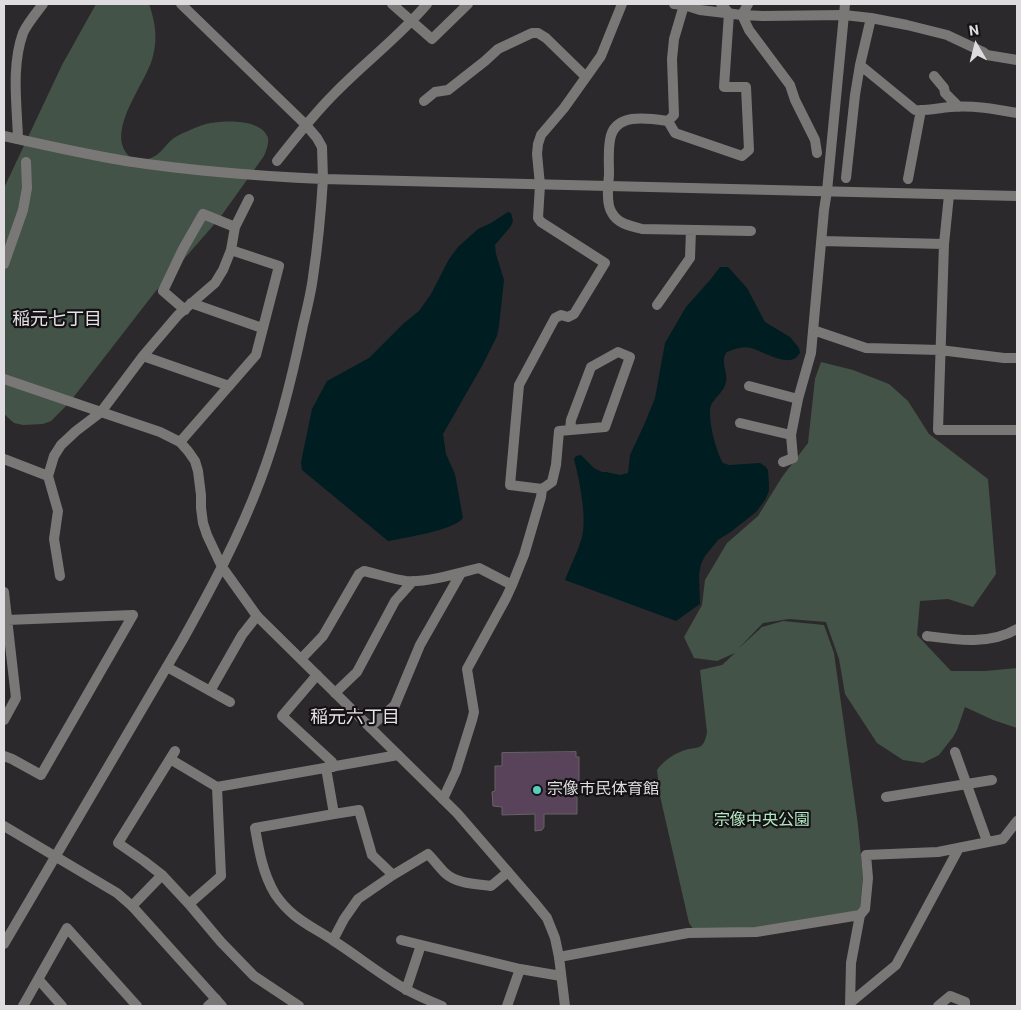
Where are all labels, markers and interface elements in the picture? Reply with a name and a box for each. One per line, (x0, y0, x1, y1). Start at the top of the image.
north arrow (951, 20, 1001, 70)
text: N (968, 22, 980, 39)
district label: 稲元七丁目 (12, 309, 102, 331)
district label: 稲元六丁目 (310, 707, 400, 729)
place label: 宗像市民体育館 (547, 780, 659, 800)
marker: 宗像市民体育館 (531, 784, 543, 796)
park label: 宗像中央公園 (714, 811, 810, 831)

